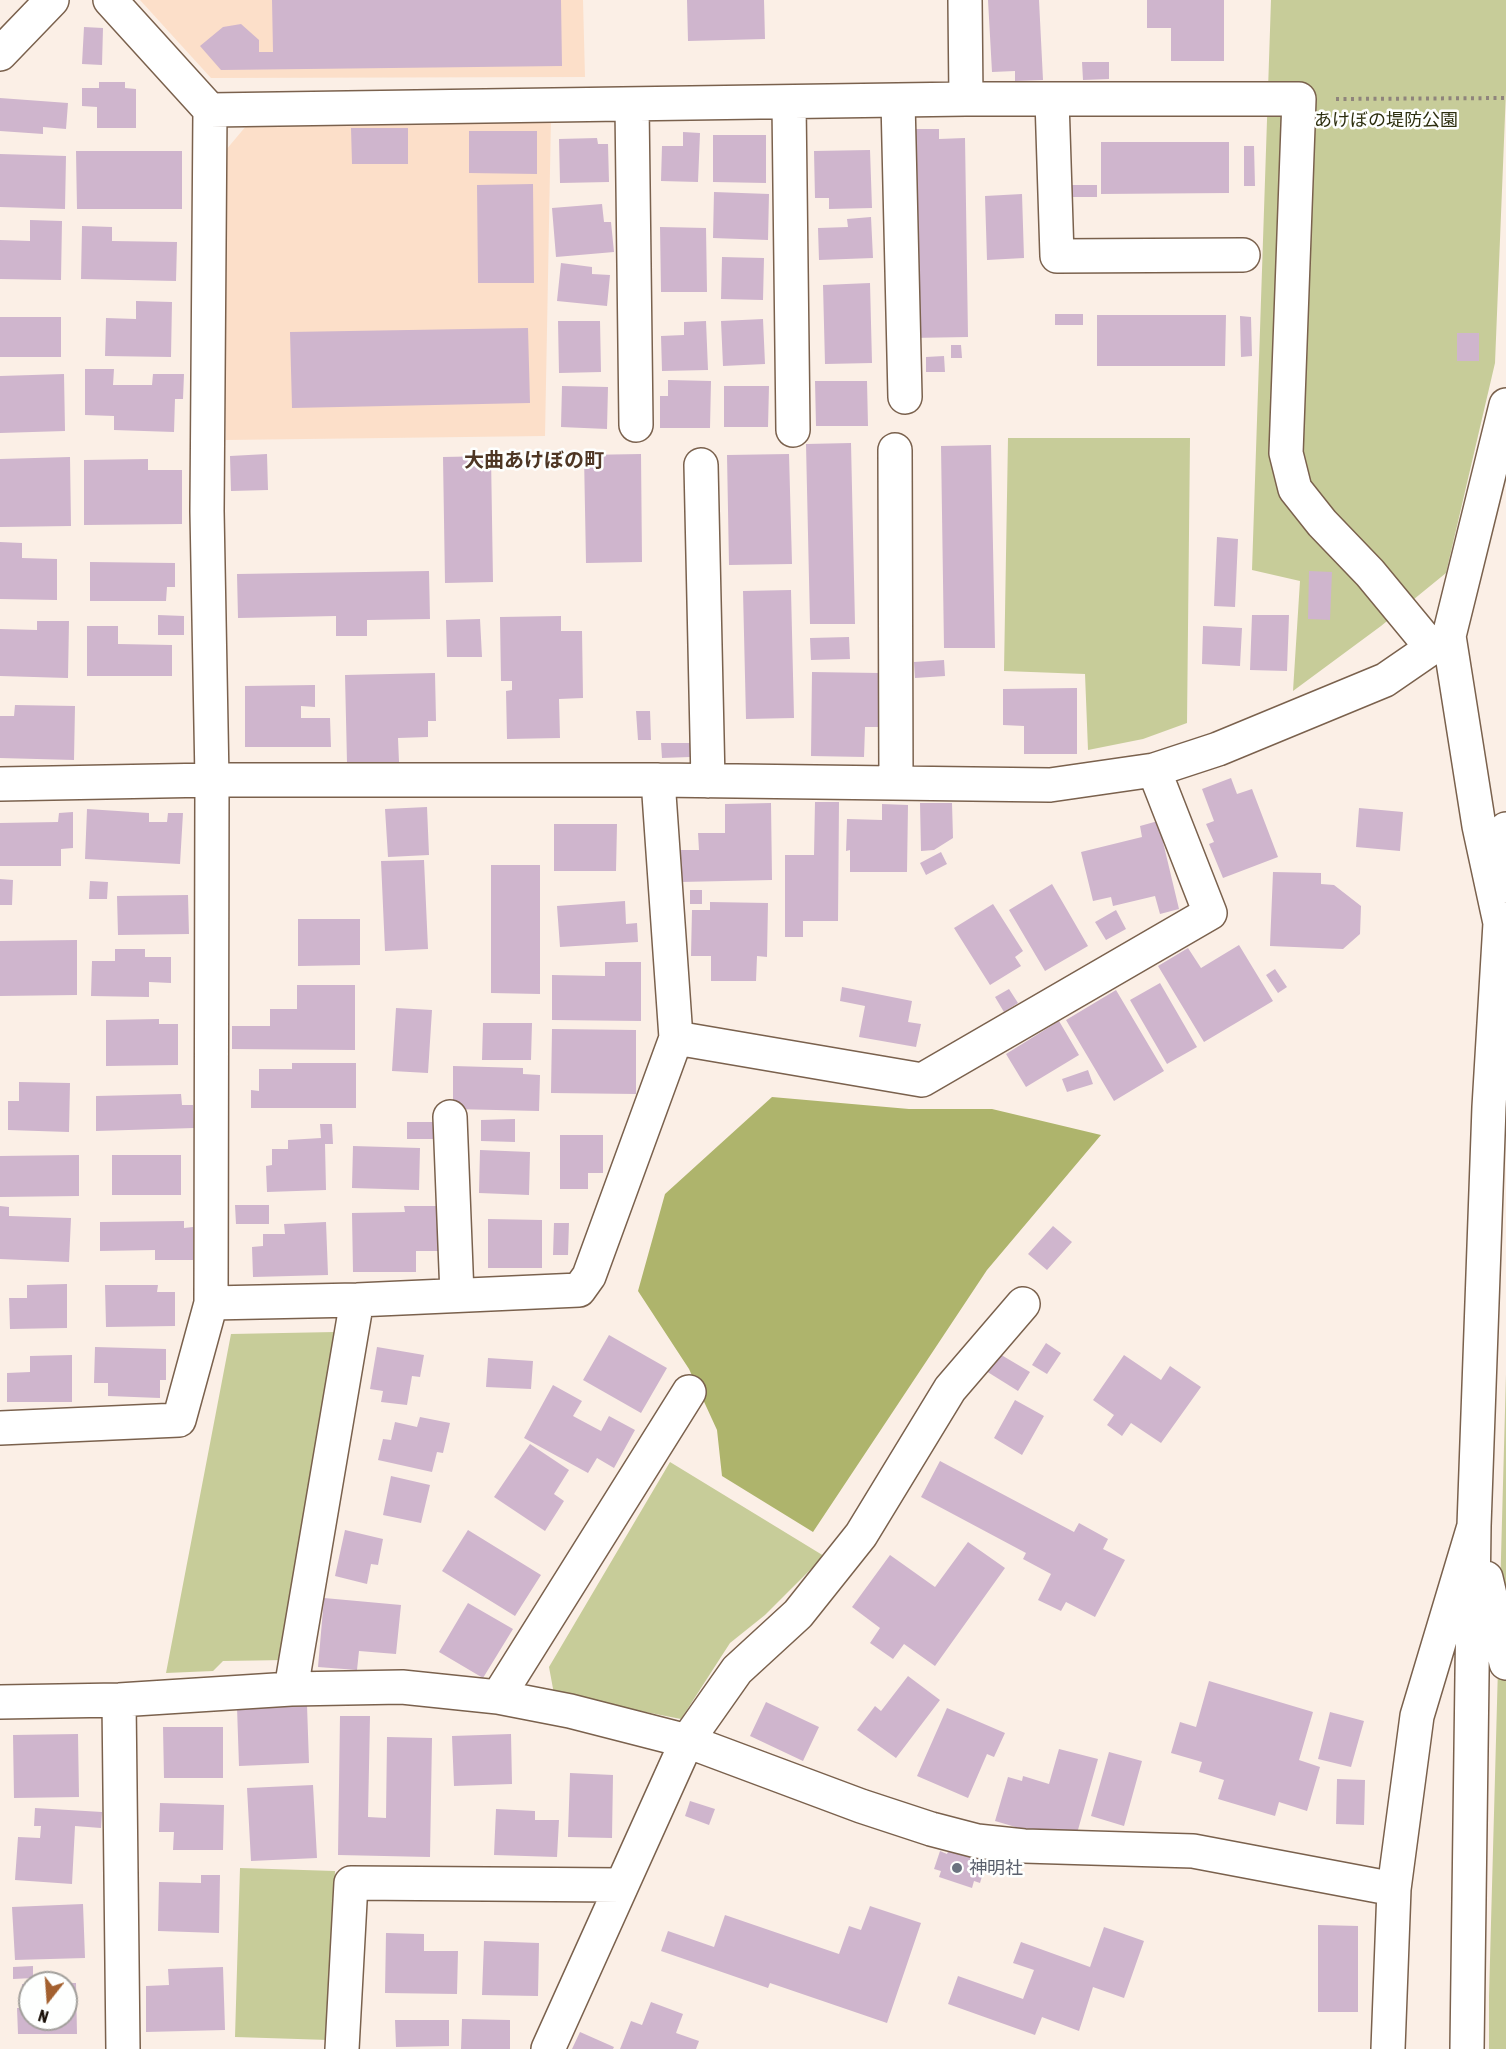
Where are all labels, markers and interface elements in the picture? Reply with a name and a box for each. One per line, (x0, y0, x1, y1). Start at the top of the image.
park label: あけぼの堤防公園 (1314, 109, 1458, 131)
district label: 大曲あけぼの町 (464, 449, 604, 473)
place label: 神明社 (969, 1857, 1023, 1879)
marker: 神明社 (950, 1861, 964, 1875)
north arrow (18, 1971, 78, 2031)
text: N (36, 2006, 50, 2026)

